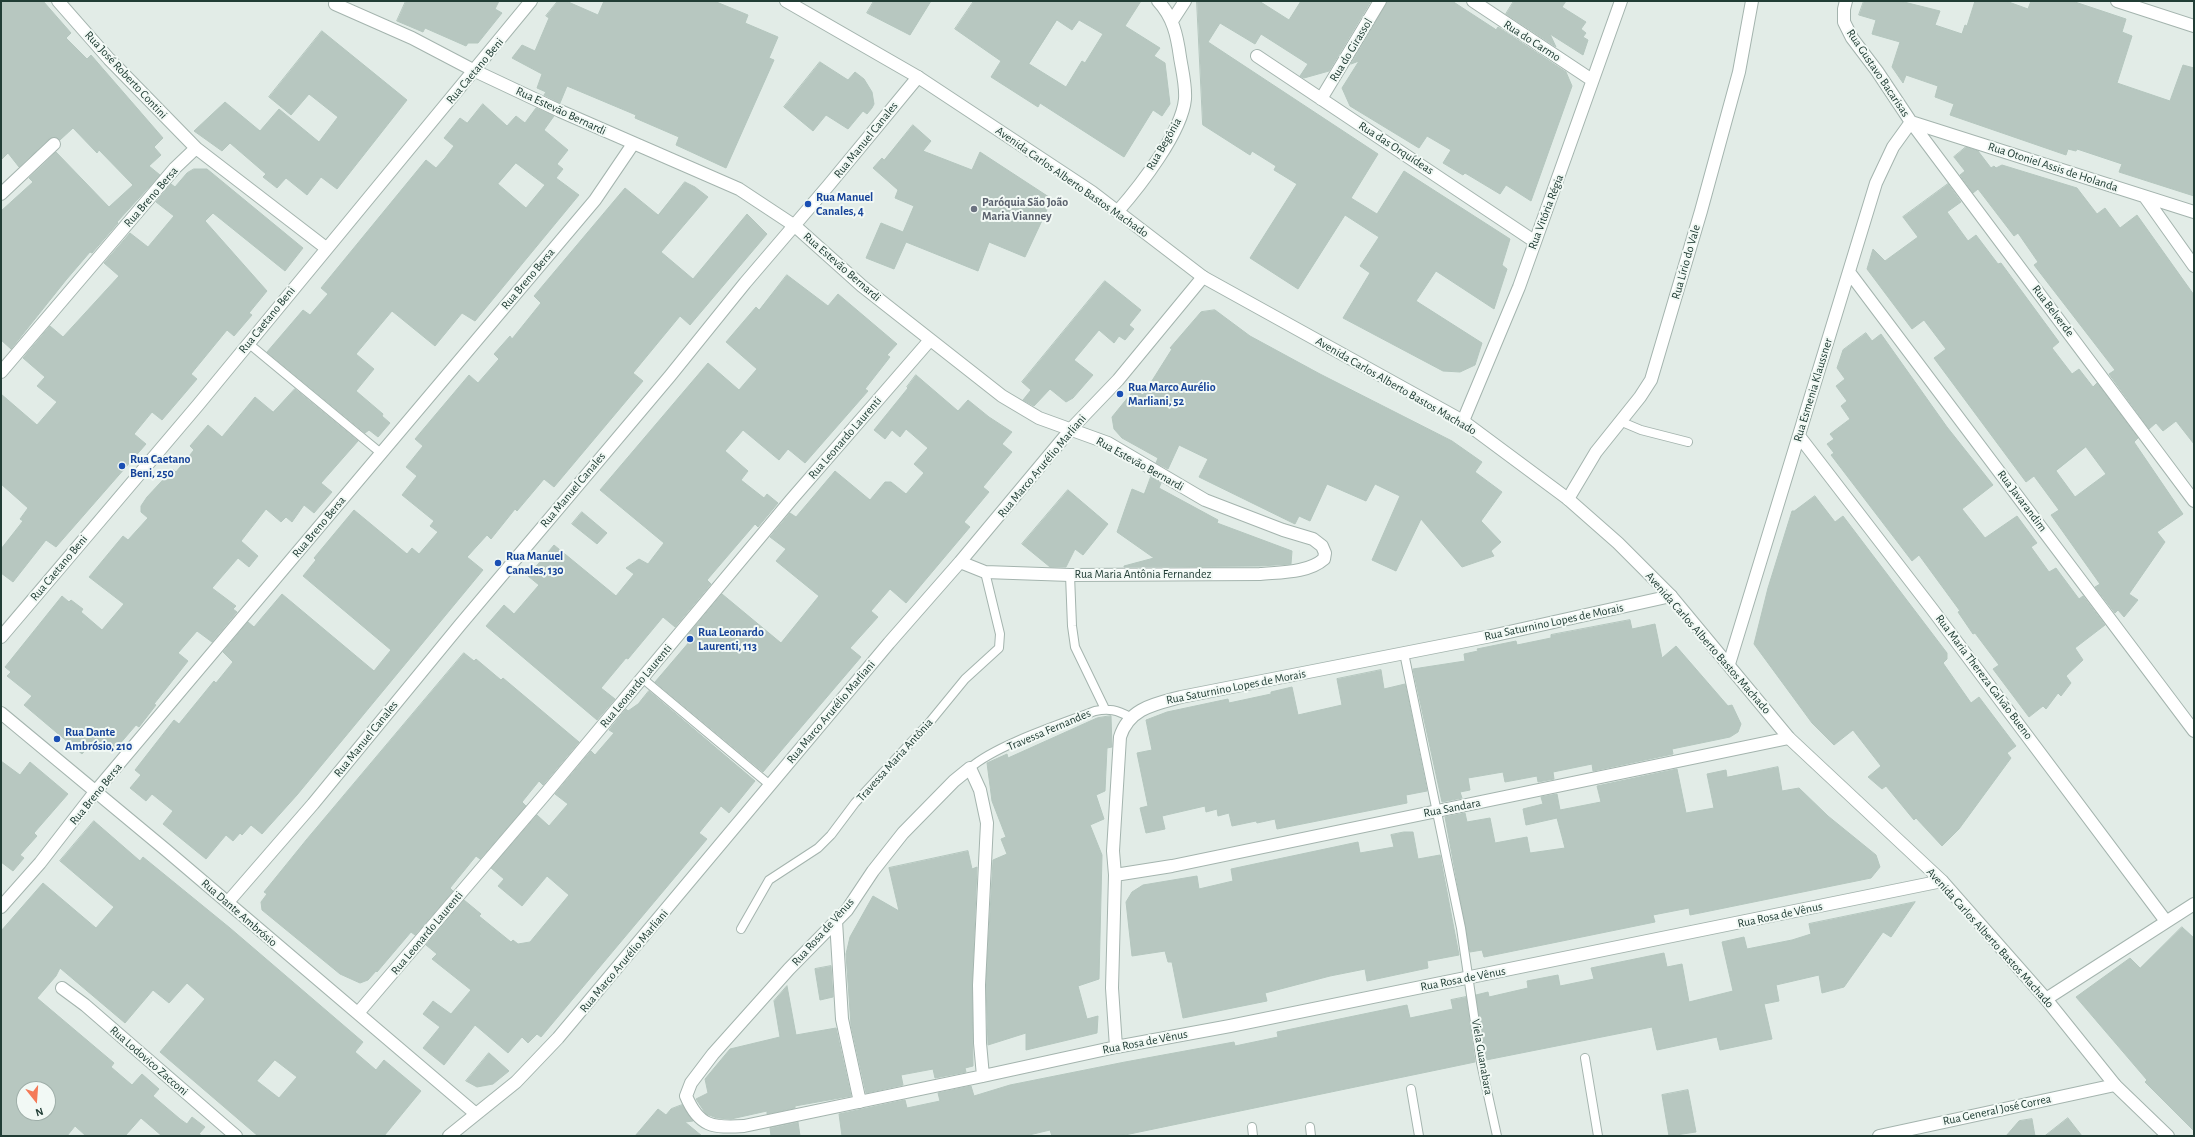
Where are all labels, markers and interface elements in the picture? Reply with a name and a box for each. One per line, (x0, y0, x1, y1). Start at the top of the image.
street label: Rua do Girassol (1326, 16, 1376, 84)
street label: Rua do Carmo (1501, 17, 1563, 65)
street label: Rua Gustavo Bacarisas (1843, 26, 1913, 120)
street label: Rua José Roberto Contini (82, 28, 170, 122)
street label: Rua Caetano Beni (443, 35, 507, 107)
street label: Rua Estevão Bernardi (514, 84, 608, 138)
street label: Rua Manuel Canales (831, 99, 901, 181)
street label: Rua Begônia (1143, 115, 1185, 173)
street label: Rua das Orquídeas (1356, 118, 1436, 178)
street label: Avenida Carlos Alberto Bastos Machado (993, 123, 1151, 241)
street label: Rua Otoniel Assis de Holanda (1986, 139, 2120, 195)
street label: Rua Breno Bersa (121, 164, 181, 230)
street label: Rua Vitória Régia (1525, 172, 1567, 252)
place label: Rua Manuel Canales, 4 (816, 190, 873, 218)
place label: Paróquia São João Maria Vianney (982, 195, 1068, 223)
marker: Rua Manuel Canales, 4 (803, 199, 813, 209)
marker: Paróquia São João Maria Vianney (969, 204, 979, 214)
street label: Rua Lírio do Vale (1668, 223, 1704, 301)
street label: Rua Estevão Bernardi (800, 229, 884, 305)
street label: Rua Breno Bersa (498, 245, 558, 313)
street label: Rua Belverde (2029, 282, 2077, 340)
street label: Rua Caetano Beni (236, 284, 298, 356)
street label: Avenida Carlos Alberto Bastos Machado (1313, 334, 1479, 438)
street label: Rua Esmenia Klaussner (1790, 336, 1836, 444)
place label: Rua Marco Aurélio Marliani, 52 (1128, 380, 1216, 408)
marker: Rua Marco Aurélio Marliani, 52 (1115, 389, 1125, 399)
street label: Rua Leonardo Laurenti (805, 394, 885, 482)
street label: Rua Marco Arurélio Marliani (995, 412, 1089, 520)
street label: Rua Estevão Bernardi (1094, 434, 1186, 494)
street label: Rua Manuel Canales (537, 449, 609, 531)
place label: Rua Caetano Beni, 250 (130, 452, 190, 480)
marker: Rua Caetano Beni, 250 (117, 461, 127, 471)
street label: Rua Javarandim (1994, 467, 2050, 535)
street label: Rua Breno Bersa (289, 493, 349, 561)
street label: Rua Caetano Beni (27, 532, 91, 604)
place label: Rua Manuel Canales, 130 (506, 549, 564, 577)
marker: Rua Manuel Canales, 130 (493, 558, 503, 568)
street label: Rua Maria Antônia Fernandez (1075, 567, 1211, 581)
street label: Avenida Carlos Alberto Bastos Machado (1642, 569, 1774, 717)
street label: Rua Saturnino Lopes de Morais (1483, 600, 1625, 644)
street label: Rua Maria Thereza Galvão Bueno (1932, 612, 2036, 742)
place label: Rua Leonardo Laurenti, 113 (698, 625, 764, 653)
marker: Rua Leonardo Laurenti, 113 (685, 634, 695, 644)
street label: Rua Leonardo Laurenti (597, 641, 675, 731)
street label: Rua Marco Arurélio Marliani (784, 658, 878, 766)
street label: Rua Saturnino Lopes de Morais (1165, 666, 1307, 708)
street label: Rua Manuel Canales (331, 698, 401, 780)
street label: Travessa Fernandes (1005, 706, 1093, 754)
street label: Travessa Maria Antônia (854, 715, 936, 805)
place label: Rua Dante Ambrósio, 210 (65, 725, 132, 753)
marker: Rua Dante Ambrósio, 210 (52, 734, 62, 744)
street label: Rua Breno Bersa (67, 760, 125, 828)
street label: Rua Sandara (1422, 795, 1482, 821)
street label: Avenida Carlos Alberto Bastos Machado (1923, 865, 2057, 1011)
street label: Rua Dante Ambrósio (198, 876, 280, 950)
street label: Rua Leonardo Laurenti (388, 888, 466, 978)
street label: Rua Rosa de Vênus (789, 895, 857, 969)
street label: Rua Rosa de Vênus (1736, 899, 1824, 931)
street label: Rua Marco Arurélio Marliani (577, 907, 671, 1015)
street label: Rua Rosa de Vênus (1419, 964, 1507, 994)
street label: Viela Guanabara (1468, 1018, 1496, 1096)
street label: Rua Lodovico Zacconi (107, 1023, 191, 1099)
street label: Rua Rosa de Vênus (1101, 1027, 1189, 1057)
north arrow (16, 1081, 56, 1121)
street label: Rua General José Correa (1941, 1091, 2053, 1129)
text: N (34, 1106, 45, 1118)

